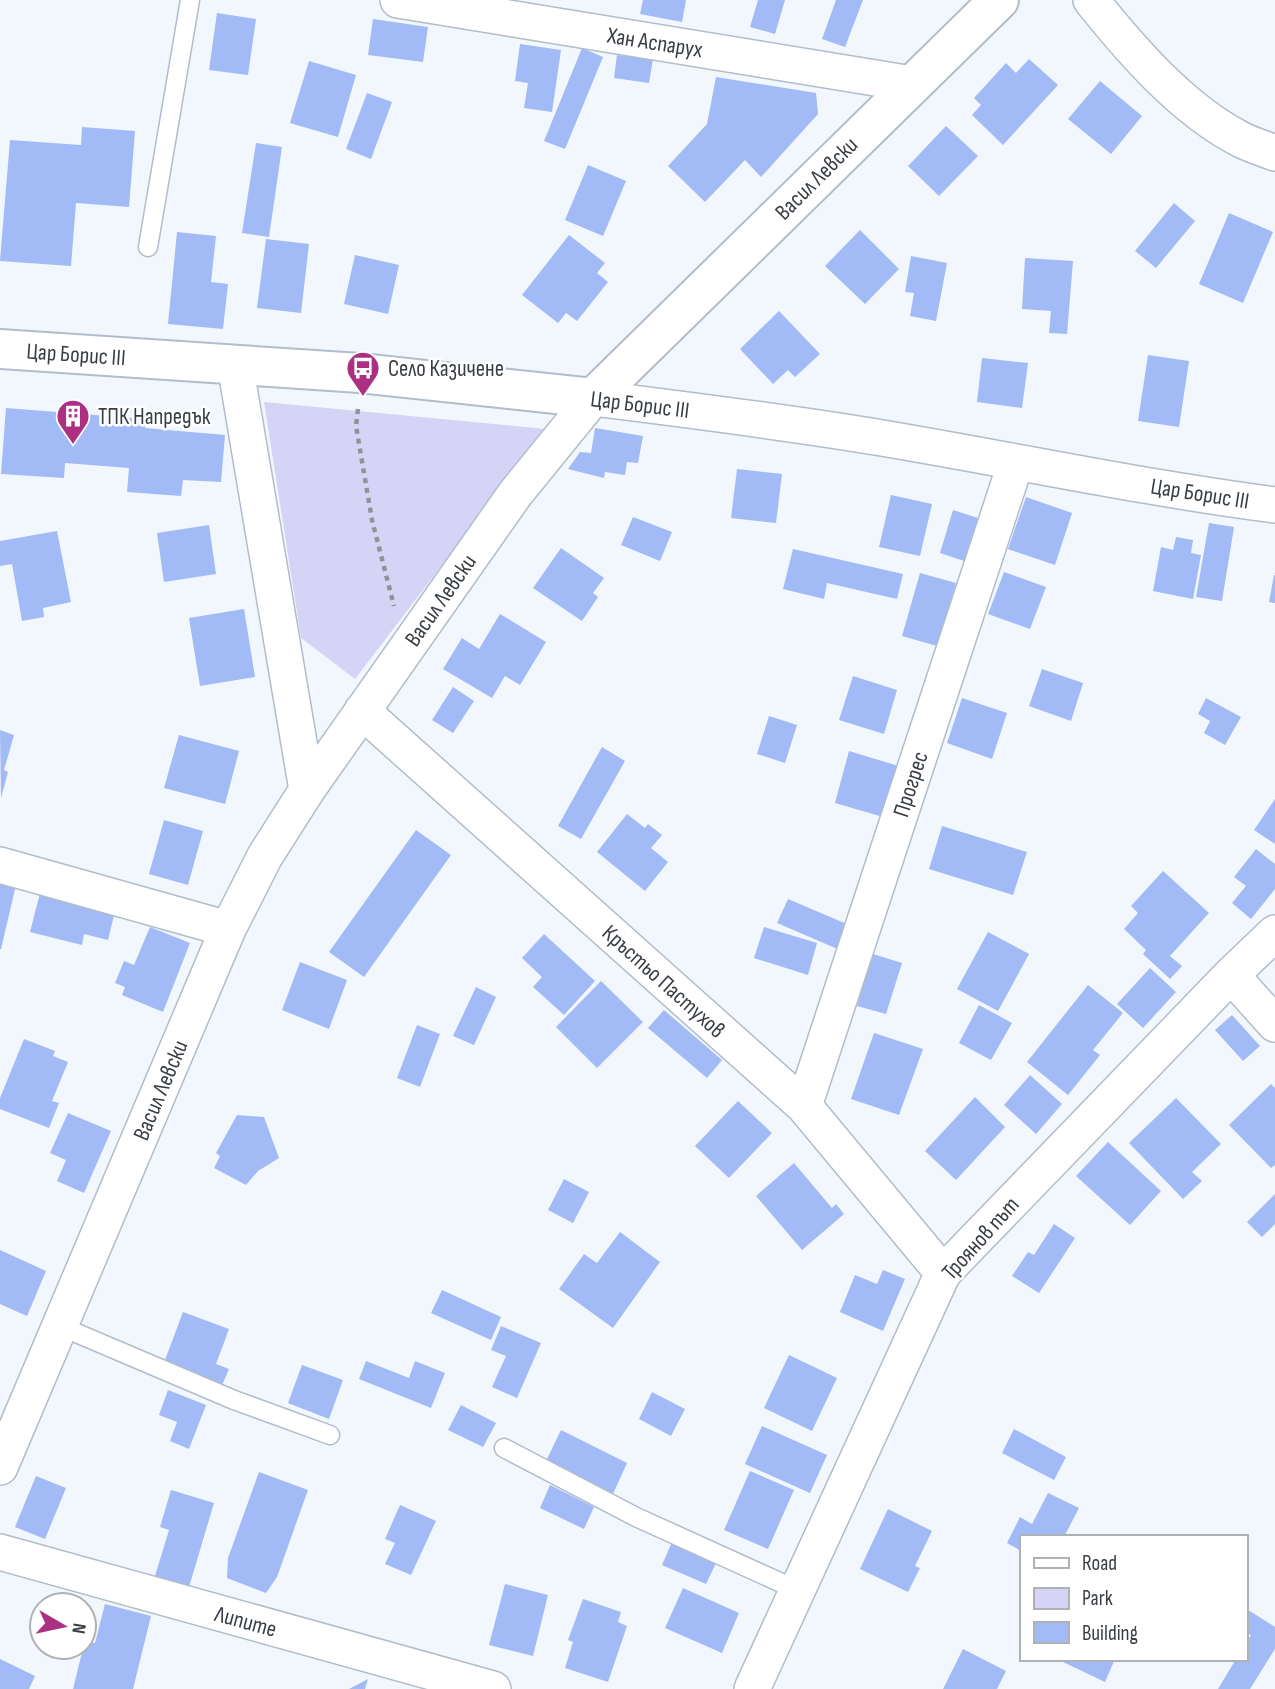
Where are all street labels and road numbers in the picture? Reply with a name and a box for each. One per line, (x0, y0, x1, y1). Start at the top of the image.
street label: Хан Аспарух (604, 21, 705, 64)
street label: Васил Левски (769, 131, 864, 226)
street label: Цар Борис III (25, 338, 126, 372)
street label: Цар Борис III (589, 385, 691, 425)
street label: Цар Борис III (1149, 472, 1251, 516)
street label: Васил Левски (399, 549, 483, 652)
street label: Прогрес (887, 748, 935, 821)
street label: Кръстьо Пастухов (596, 919, 731, 1044)
street label: Васил Левски (127, 1036, 195, 1145)
street label: Троянов път (936, 1191, 1025, 1286)
street label: Липите (211, 1600, 280, 1644)

